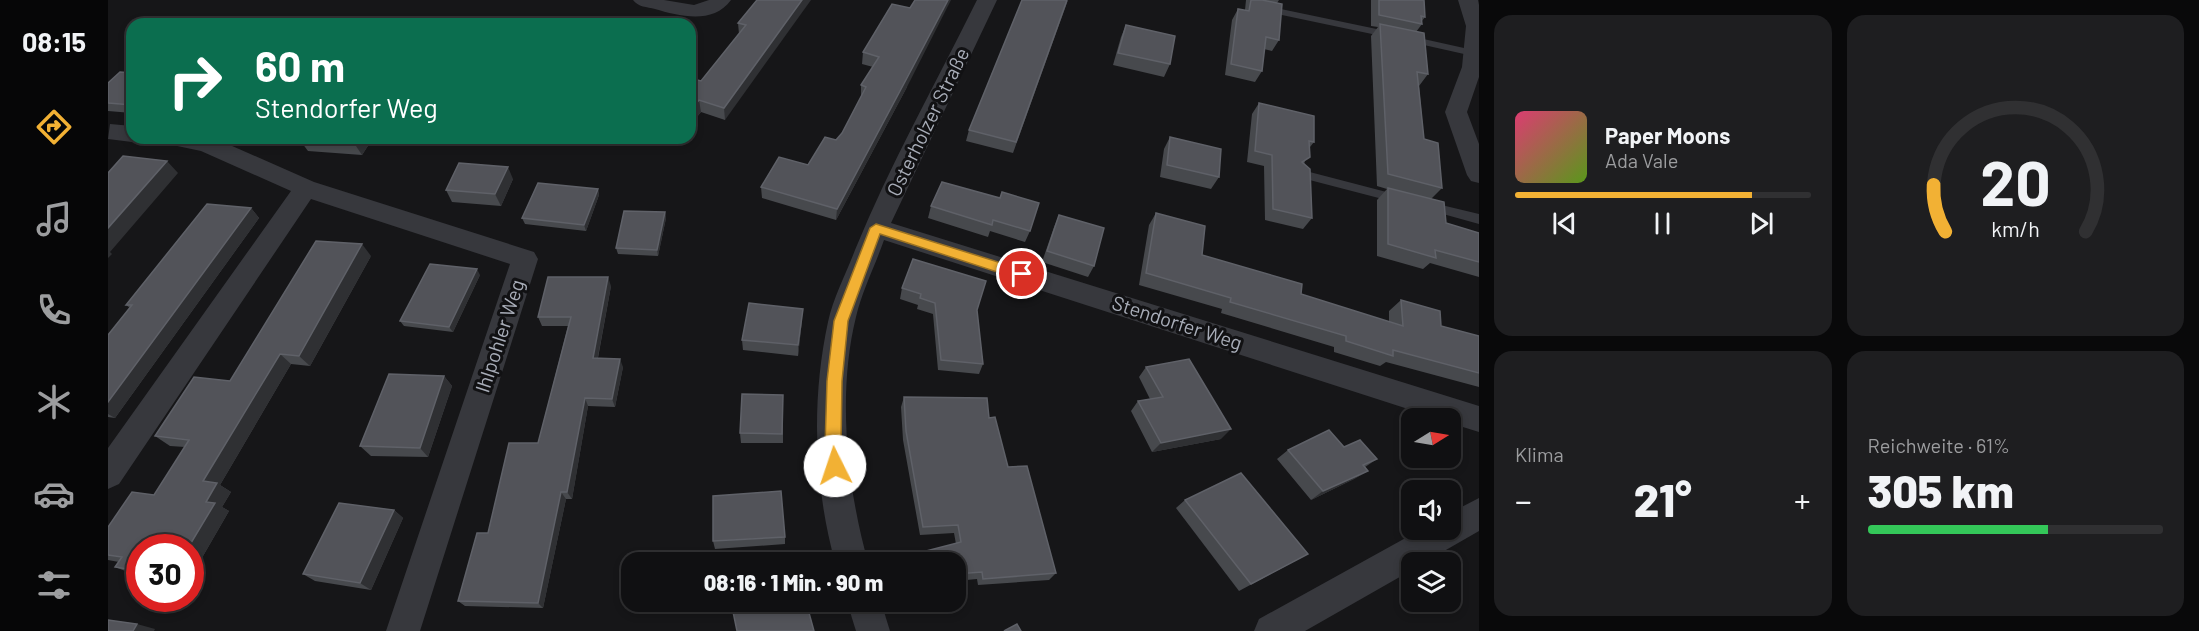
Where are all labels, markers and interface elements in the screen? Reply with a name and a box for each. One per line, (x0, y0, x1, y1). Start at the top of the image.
text: 08:15 (22, 25, 86, 57)
text: 60 m (255, 40, 345, 90)
icon: right (156, 42, 234, 120)
street label: Osterholzer Straße (881, 43, 973, 200)
text: Stendorfer Weg (255, 91, 438, 123)
icon: directions (33, 106, 75, 148)
text: Paper Moons (1605, 122, 1730, 148)
text: 20 (1980, 145, 2051, 219)
text: Ada Vale (1605, 148, 1678, 172)
icon: music (33, 198, 75, 240)
icon: previous (1548, 207, 1581, 240)
icon: pause (1646, 207, 1679, 240)
icon: next (1745, 207, 1778, 240)
text: km/h (1991, 217, 2040, 242)
pin (996, 248, 1047, 299)
icon: arrive (1005, 257, 1038, 290)
street label: Ihlpohler Weg (469, 276, 529, 395)
icon: phone (33, 289, 75, 331)
street label: Stendorfer Weg (1109, 290, 1245, 354)
icon: climate (33, 381, 75, 423)
north arrow (1401, 408, 1461, 468)
map controls (1401, 408, 1461, 612)
text: Reichweite · 61% (1868, 433, 2010, 457)
position arrow (803, 434, 867, 498)
text: Klima (1515, 442, 1564, 466)
text: 305 km (1868, 463, 2014, 517)
text: 21° (1634, 472, 1692, 526)
icon: car (33, 473, 75, 515)
button: sound (1401, 480, 1461, 540)
text: − (1515, 480, 1532, 520)
text: + (1794, 480, 1810, 520)
speed limit sign: 30 (126, 534, 204, 612)
button: layers (1401, 552, 1461, 612)
icon: filters (33, 564, 75, 606)
text: 08:16 · 1 Min. · 90 m (704, 569, 883, 595)

